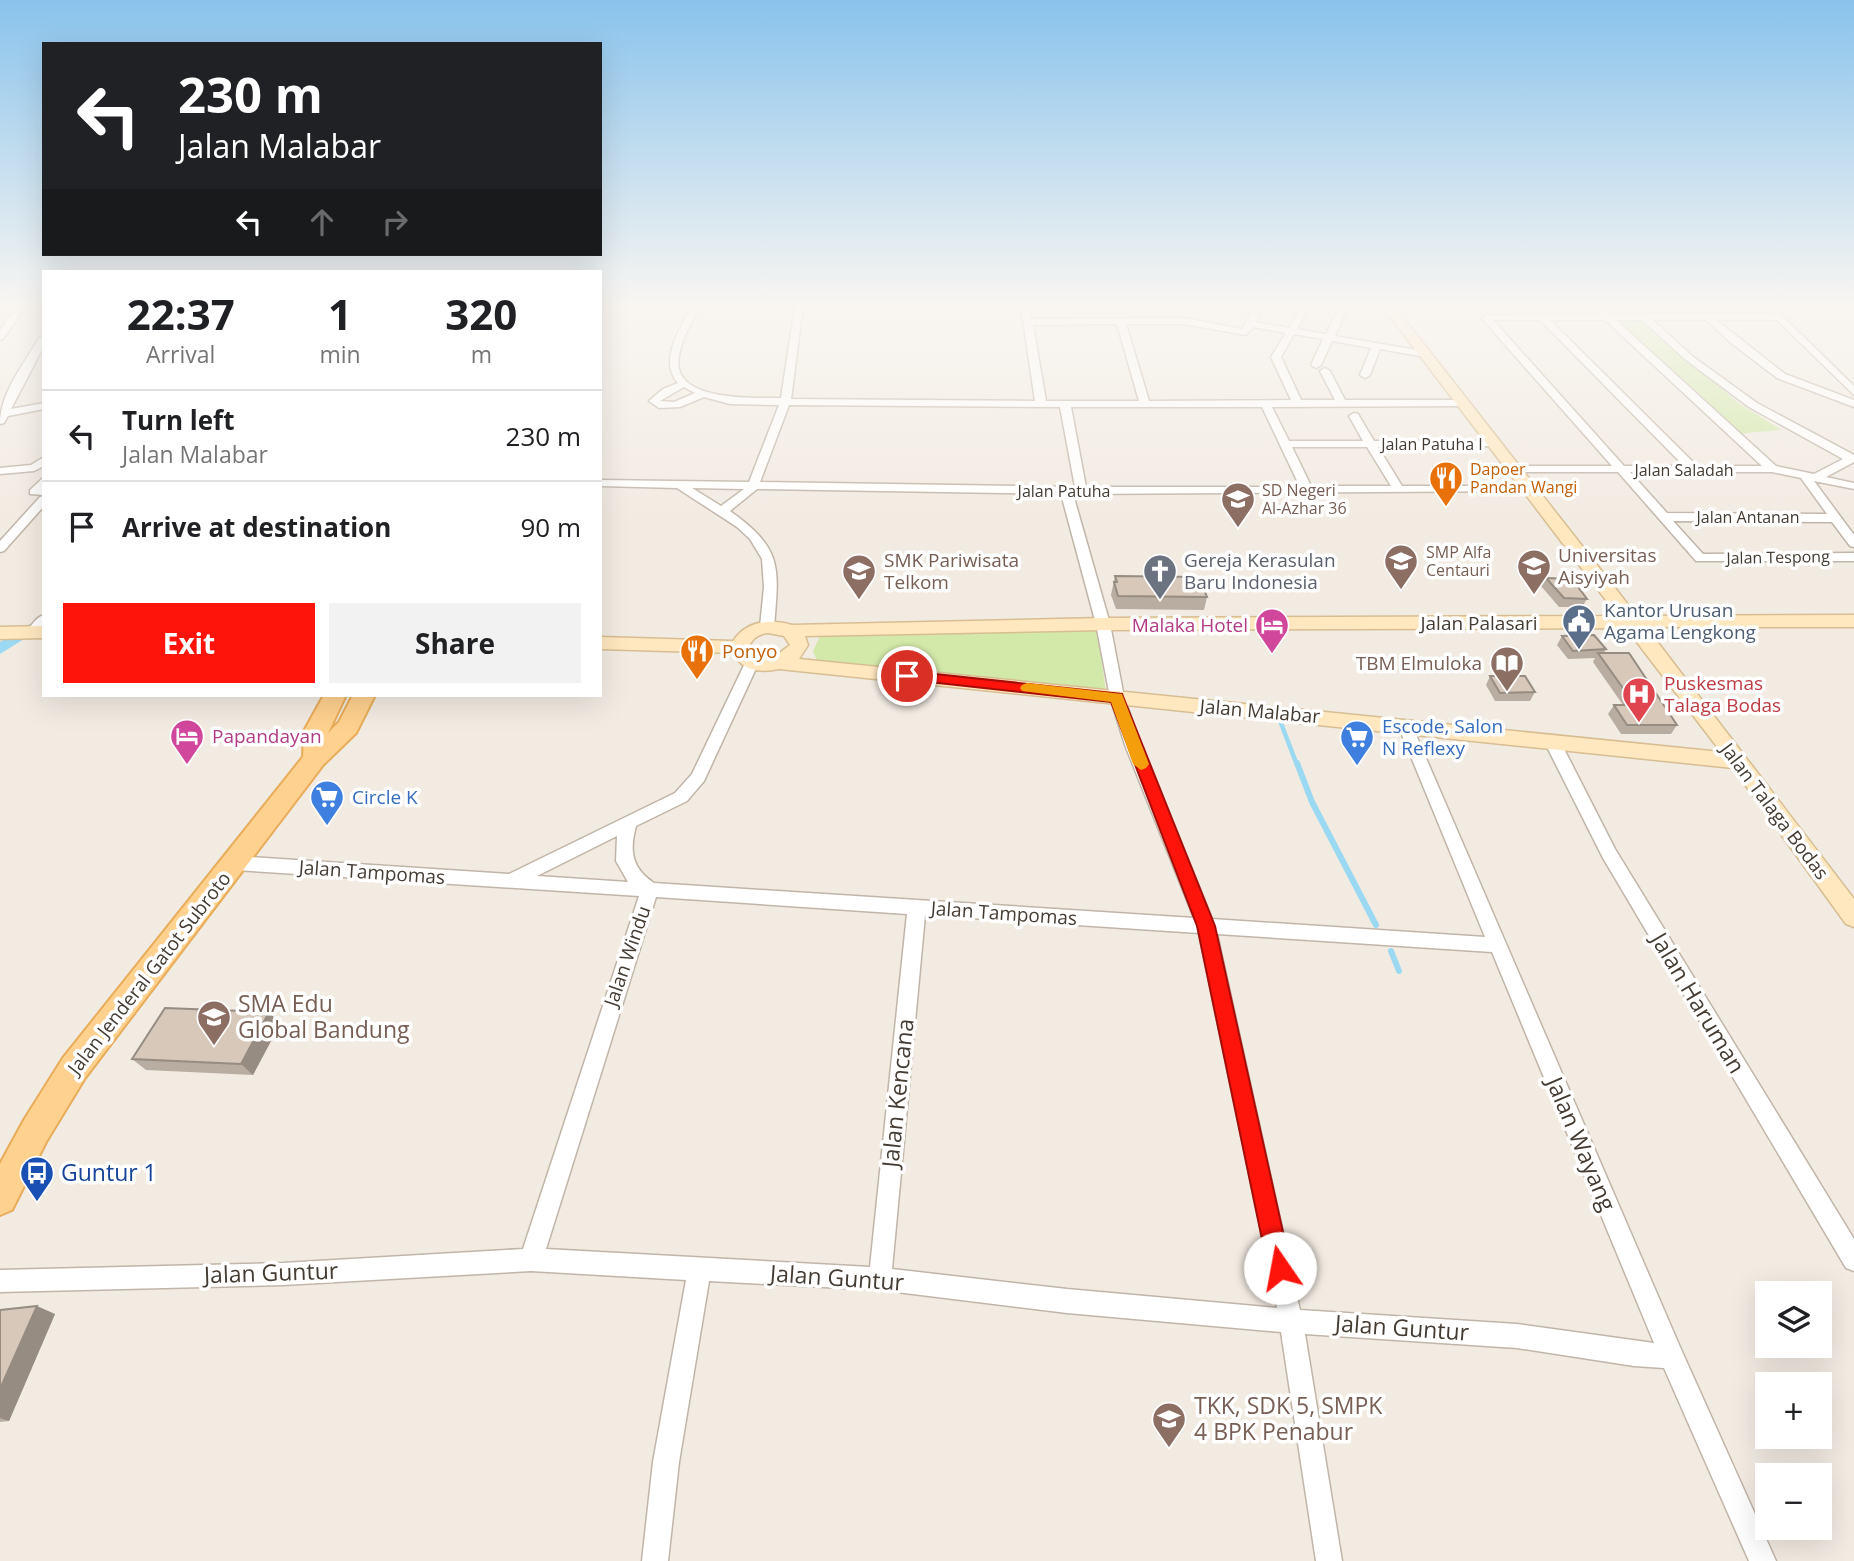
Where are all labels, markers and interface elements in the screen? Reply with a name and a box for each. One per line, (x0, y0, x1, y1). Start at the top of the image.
text: 230 m (178, 61, 323, 127)
icon: left (63, 70, 154, 161)
text: Jalan Malabar (178, 124, 381, 167)
icon: left (230, 203, 268, 241)
icon: ahead (303, 203, 341, 241)
icon: right (376, 203, 414, 241)
text: 22:37 (127, 285, 235, 342)
text: 1 (328, 285, 352, 342)
text: 320 (445, 285, 517, 342)
text: Arrival (146, 338, 215, 370)
text: min (319, 338, 361, 370)
text: m (471, 338, 492, 370)
text: Turn left (122, 402, 234, 438)
icon: left (63, 417, 101, 455)
text: 230 m (506, 418, 581, 454)
street label: Jalan Patuha I (1379, 433, 1483, 455)
text: Jalan Malabar (122, 438, 268, 470)
place label: Dapoer Pandan Wangi (1470, 458, 1577, 498)
restaurant icon: Dapoer Pandan Wangi (1427, 459, 1465, 508)
street label: Jalan Saladah (1632, 459, 1734, 481)
place label: SD Negeri Al-Azhar 36 (1262, 479, 1347, 519)
street label: Jalan Patuha (1016, 480, 1110, 502)
school or university icon: SD Negeri Al-Azhar 36 (1219, 480, 1257, 529)
street label: Jalan Antanan (1694, 506, 1800, 528)
icon: arrive (63, 508, 101, 546)
text: Arrive at destination (122, 509, 391, 545)
text: 90 m (520, 509, 581, 545)
place label: SMP Alfa Centauri (1426, 541, 1491, 581)
school or university icon: SMP Alfa Centauri (1382, 542, 1420, 591)
place label: Universitas Aisyiyah (1558, 542, 1656, 590)
street label: Jalan Tespong (1724, 545, 1830, 569)
place label: SMK Pariwisata Telkom (884, 547, 1019, 595)
place label: Gereja Kerasulan Baru Indonesia (1184, 547, 1336, 595)
school or university icon: Universitas Aisyiyah (1515, 547, 1553, 596)
school or university icon: SMK Pariwisata Telkom (840, 552, 878, 601)
church icon: Gereja Kerasulan Baru Indonesia (1141, 552, 1179, 601)
place label: Kantor Urusan Agama Lengkong (1604, 597, 1756, 645)
public building icon: Kantor Urusan Agama Lengkong (1560, 602, 1598, 651)
button: Exit (63, 603, 315, 683)
button: Share (329, 603, 581, 683)
hotel icon: Malaka Hotel (1253, 606, 1291, 655)
street label: Jalan Palasari (1418, 610, 1538, 636)
place label: Malaka Hotel (1132, 612, 1248, 638)
restaurant icon: Ponyo (678, 632, 716, 681)
place label: Ponyo (722, 638, 777, 664)
library icon: TBM Elmuloka (1488, 644, 1526, 693)
pin (877, 646, 937, 706)
place label: TBM Elmuloka (1356, 650, 1482, 676)
icon: arrive (888, 657, 926, 695)
place label: Puskesmas Talaga Bodas (1664, 670, 1781, 718)
hospital icon: Puskesmas Talaga Bodas (1620, 675, 1658, 724)
street label: Jalan Malabar (1197, 693, 1321, 729)
place label: Escode, Salon N Reflexy (1382, 713, 1503, 761)
hotel icon: Papandayan (168, 717, 206, 766)
supermarket icon: Escode, Salon N Reflexy (1338, 718, 1376, 767)
place label: Papandayan (212, 723, 322, 749)
street label: Jalan Talaga Bodas (1714, 736, 1835, 885)
supermarket icon: Circle K (308, 778, 346, 827)
place label: Circle K (352, 784, 418, 810)
street label: Jalan Tampomas (296, 854, 446, 890)
street label: Jalan Jenderal Gatot Subroto (60, 866, 236, 1081)
street label: Jalan Tampomas (928, 895, 1078, 931)
street label: Jalan Windu (597, 902, 656, 1012)
street label: Jalan Haruman (1643, 924, 1754, 1079)
place label: SMA Edu Global Bandung (238, 987, 410, 1045)
school or university icon: SMA Edu Global Bandung (195, 998, 233, 1047)
street label: Jalan Kencana (873, 1017, 921, 1171)
street label: Jalan Wayang (1539, 1070, 1625, 1216)
bus stop icon: Guntur 1 (18, 1154, 56, 1203)
place label: Guntur 1 (61, 1156, 157, 1188)
position arrow (1243, 1231, 1317, 1305)
street label: Jalan Guntur (201, 1254, 339, 1290)
street label: Jalan Guntur (767, 1256, 906, 1298)
map controls (1755, 1281, 1832, 1540)
button: layers (1755, 1281, 1832, 1358)
street label: Jalan Guntur (1332, 1306, 1471, 1348)
button: + (1755, 1372, 1832, 1449)
place label: TKK, SDK 5, SMPK 4 BPK Penabur (1194, 1389, 1383, 1447)
school or university icon: TKK, SDK 5, SMPK 4 BPK Penabur (1150, 1400, 1188, 1449)
button: − (1755, 1463, 1832, 1540)

